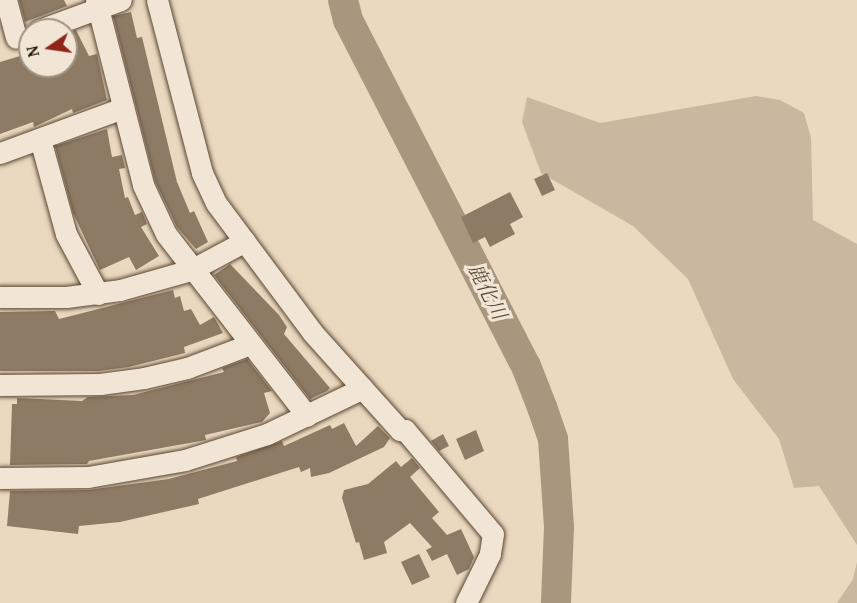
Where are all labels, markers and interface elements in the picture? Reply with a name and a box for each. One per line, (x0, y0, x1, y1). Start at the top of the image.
north arrow (18, 18, 78, 78)
text: N (20, 44, 45, 60)
water label: 鹿化川 (464, 259, 512, 323)

